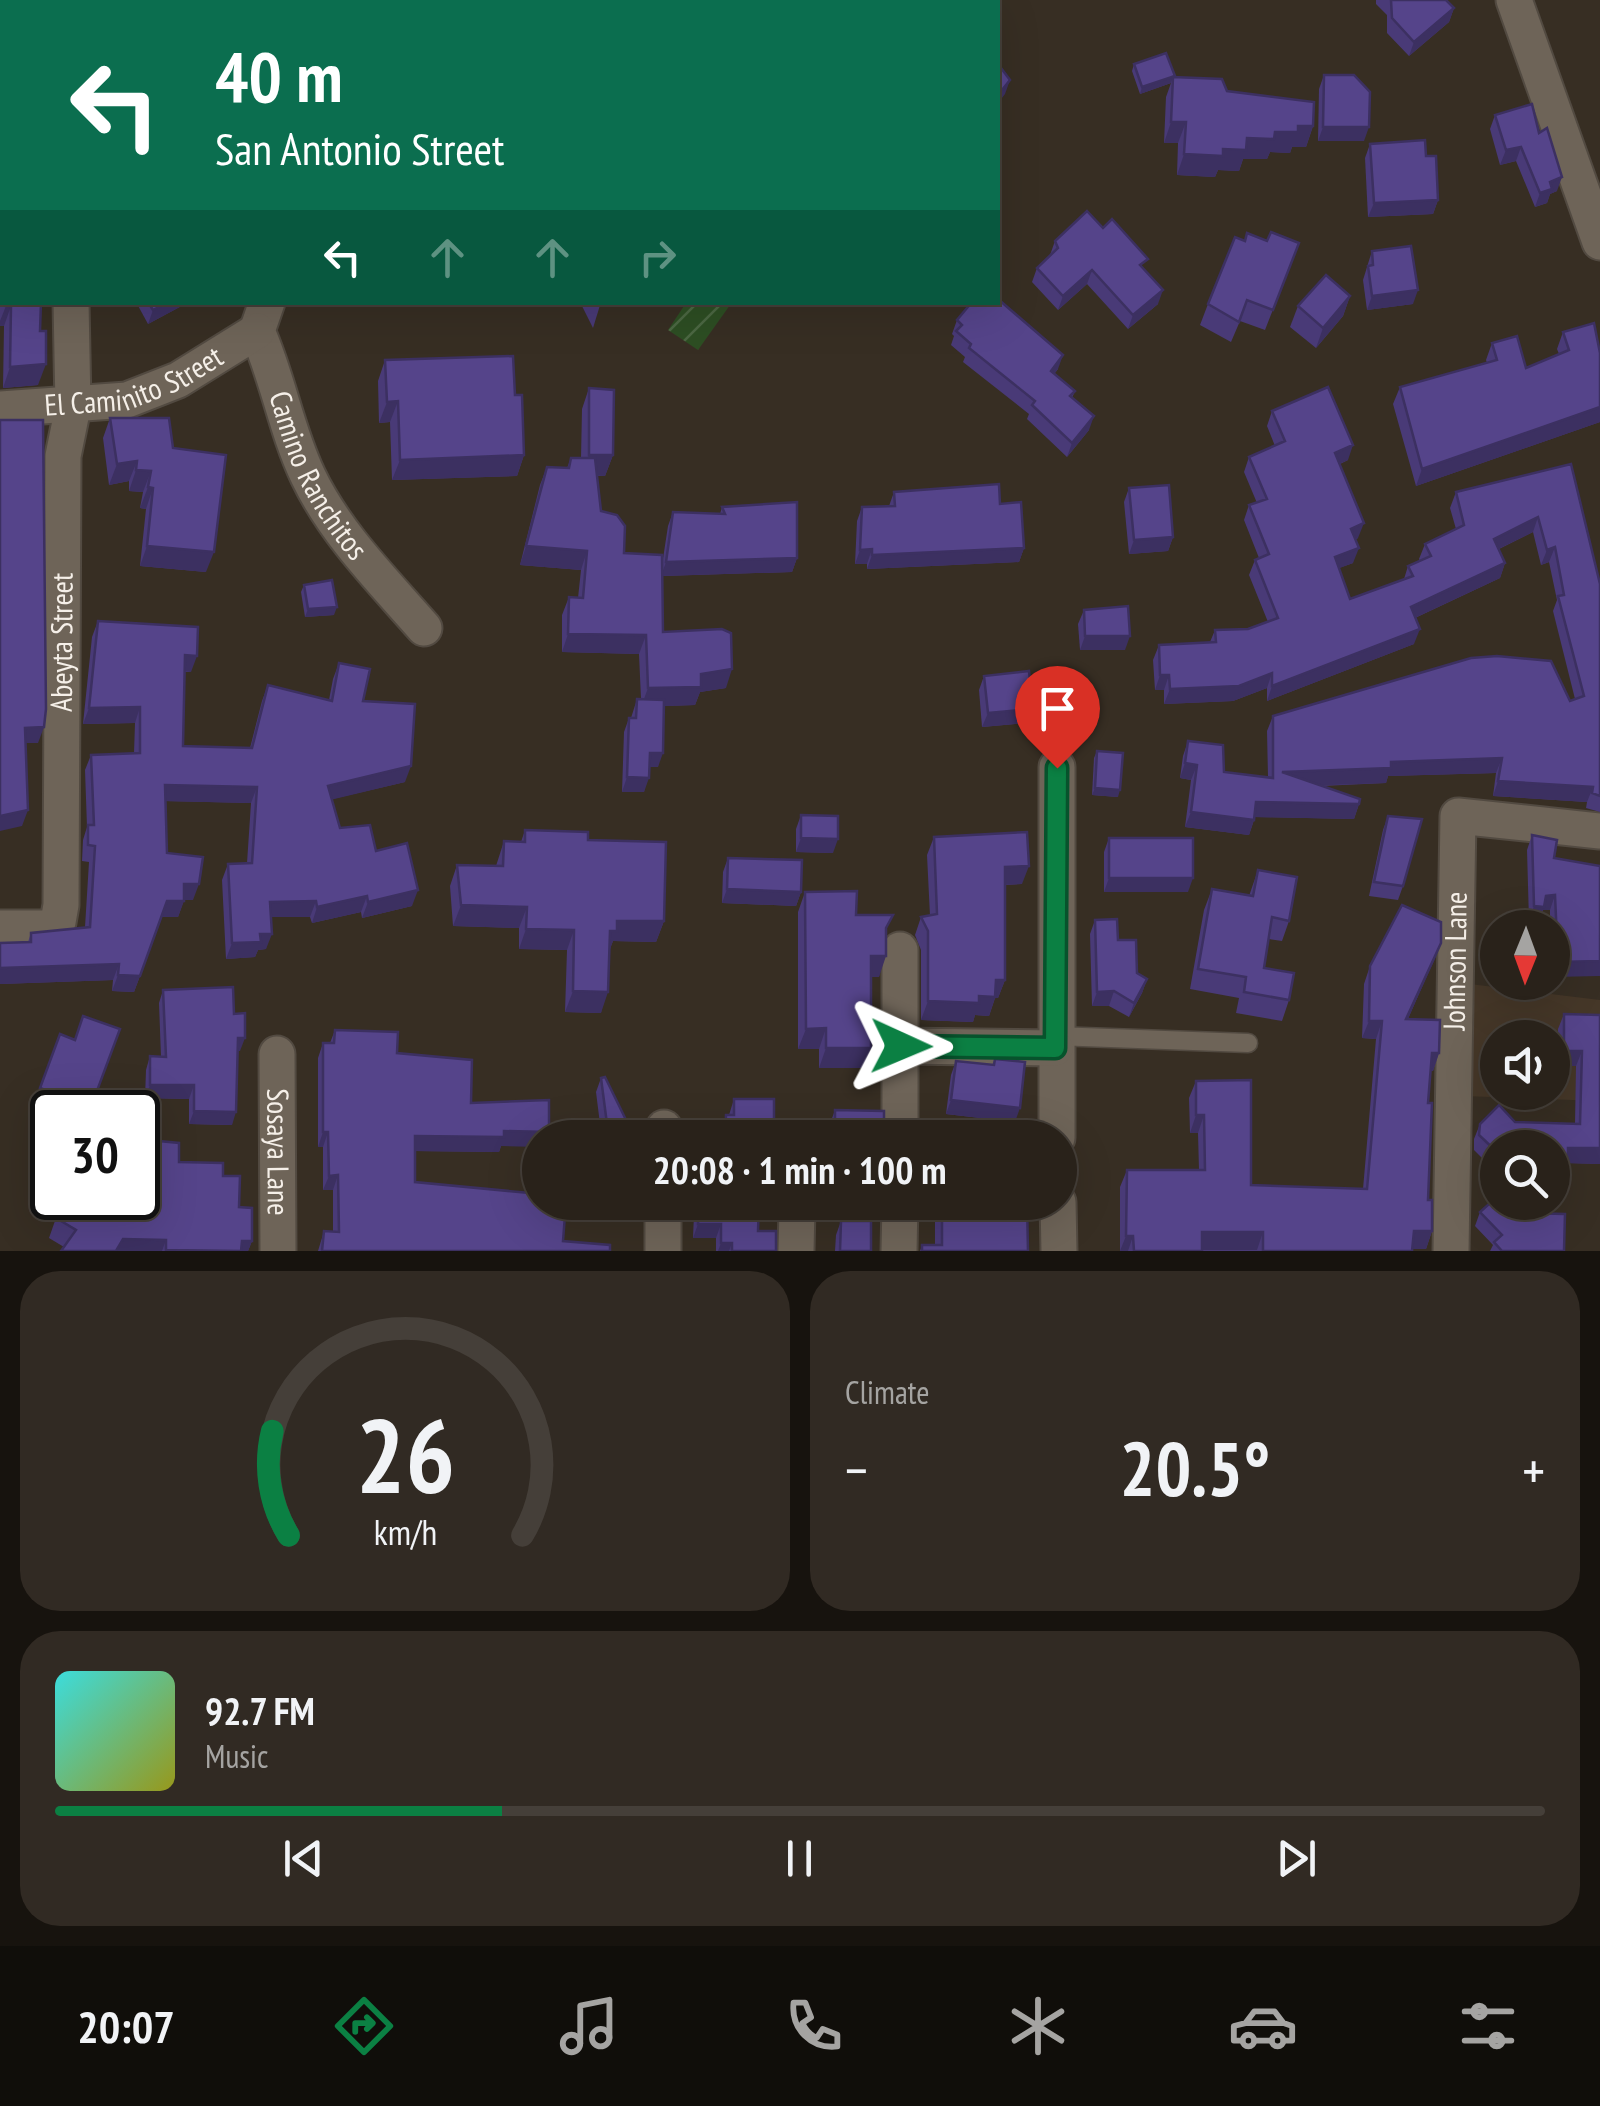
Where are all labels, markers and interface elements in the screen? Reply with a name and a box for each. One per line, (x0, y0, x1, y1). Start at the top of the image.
text: 40 m (215, 31, 343, 121)
icon: left (50, 40, 180, 170)
text: San Antonio Street (215, 119, 505, 177)
icon: left (315, 230, 370, 285)
icon: ahead (420, 230, 475, 285)
icon: ahead (525, 230, 580, 285)
icon: right (630, 230, 685, 285)
street label: El Caminito Street (43, 336, 230, 424)
street label: Camino Ranchitos (261, 386, 377, 567)
street label: Abeyta Street (41, 572, 80, 712)
pin (1015, 666, 1100, 769)
icon: arrive (1030, 681, 1085, 736)
street label: Johnson Lane (1434, 891, 1475, 1032)
north arrow (1480, 910, 1570, 1000)
map controls (1480, 910, 1570, 1220)
position arrow (849, 994, 953, 1098)
button: sound (1480, 1020, 1570, 1110)
street label: Sosaya Lane (259, 1088, 299, 1216)
speed limit sign: 30 (30, 1090, 160, 1220)
button: search (1480, 1130, 1570, 1220)
text: 20:08 · 1 min · 100 m (653, 1145, 946, 1194)
text: Climate (845, 1371, 929, 1413)
text: 26 (355, 1387, 455, 1522)
text: 20.5° (1120, 1420, 1270, 1517)
text: − (845, 1434, 868, 1505)
text: + (1522, 1434, 1545, 1505)
text: km/h (373, 1509, 437, 1555)
text: 92.7 FM (205, 1686, 315, 1735)
text: Music (205, 1735, 268, 1777)
icon: previous (276, 1831, 331, 1886)
icon: pause (772, 1831, 827, 1886)
icon: next (1269, 1831, 1324, 1886)
icon: directions (329, 1991, 399, 2061)
icon: music (554, 1991, 624, 2061)
icon: phone (779, 1991, 849, 2061)
icon: climate (1003, 1991, 1073, 2061)
icon: car (1228, 1991, 1298, 2061)
icon: filters (1453, 1991, 1523, 2061)
text: 20:07 (77, 1997, 175, 2055)

